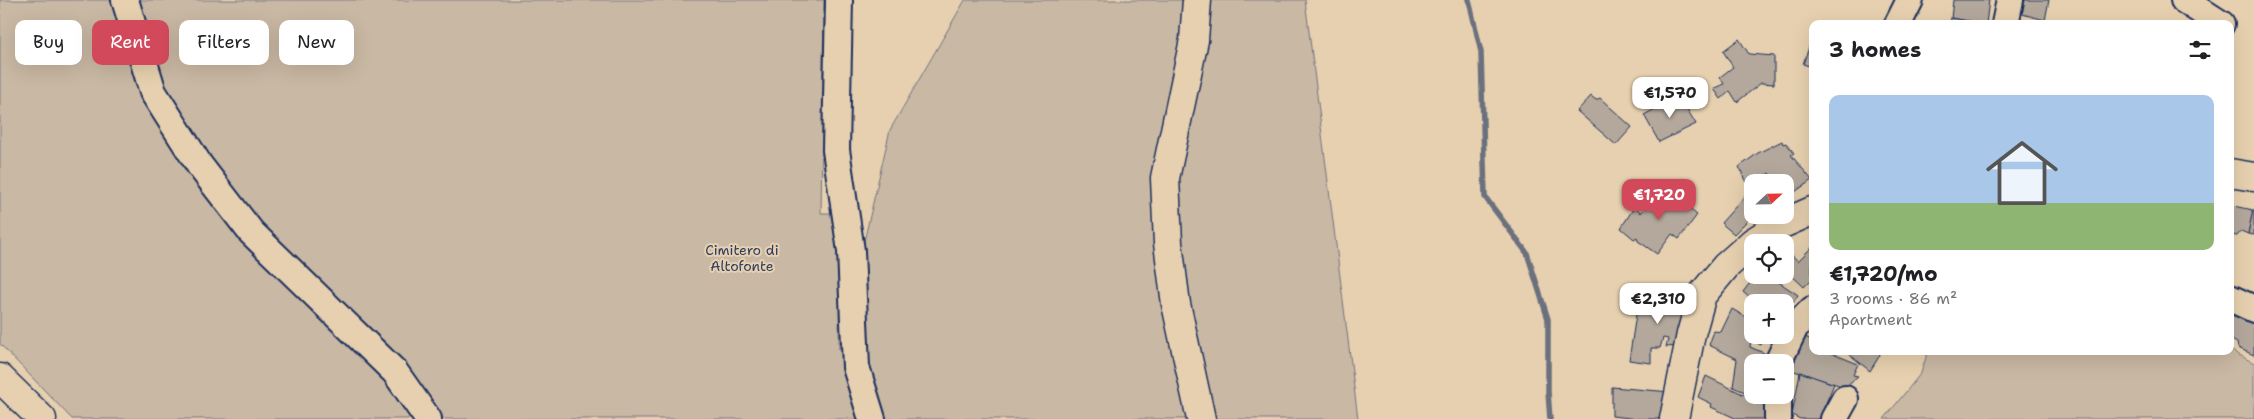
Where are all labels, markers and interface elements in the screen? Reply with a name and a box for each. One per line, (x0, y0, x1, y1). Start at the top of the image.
chip: Buy (15, 20, 82, 65)
chip: Rent (92, 20, 169, 65)
chip: Filters (179, 20, 269, 65)
chip: New (279, 20, 354, 65)
text: 3 homes (1829, 36, 1921, 64)
icon: filters (2186, 36, 2214, 64)
pin: €1,570 (1629, 76, 1711, 119)
text: €1,570 (1643, 82, 1697, 103)
icon: home (1977, 128, 2067, 218)
north arrow (1744, 174, 1794, 224)
map controls (1744, 174, 1794, 404)
pin: €1,720 (1618, 178, 1700, 221)
text: €1,720 (1633, 184, 1685, 205)
button: locate (1744, 234, 1794, 284)
park label: Cimitero di Altofonte (705, 241, 779, 275)
text: €1,720/mo (1829, 260, 1938, 288)
pin: €2,310 (1617, 282, 1699, 325)
text: €2,310 (1631, 288, 1685, 309)
text: 3 rooms · 86 m² (1829, 288, 1957, 309)
button: + (1744, 294, 1794, 344)
text: Apartment (1829, 309, 1912, 330)
button: − (1744, 354, 1794, 404)

